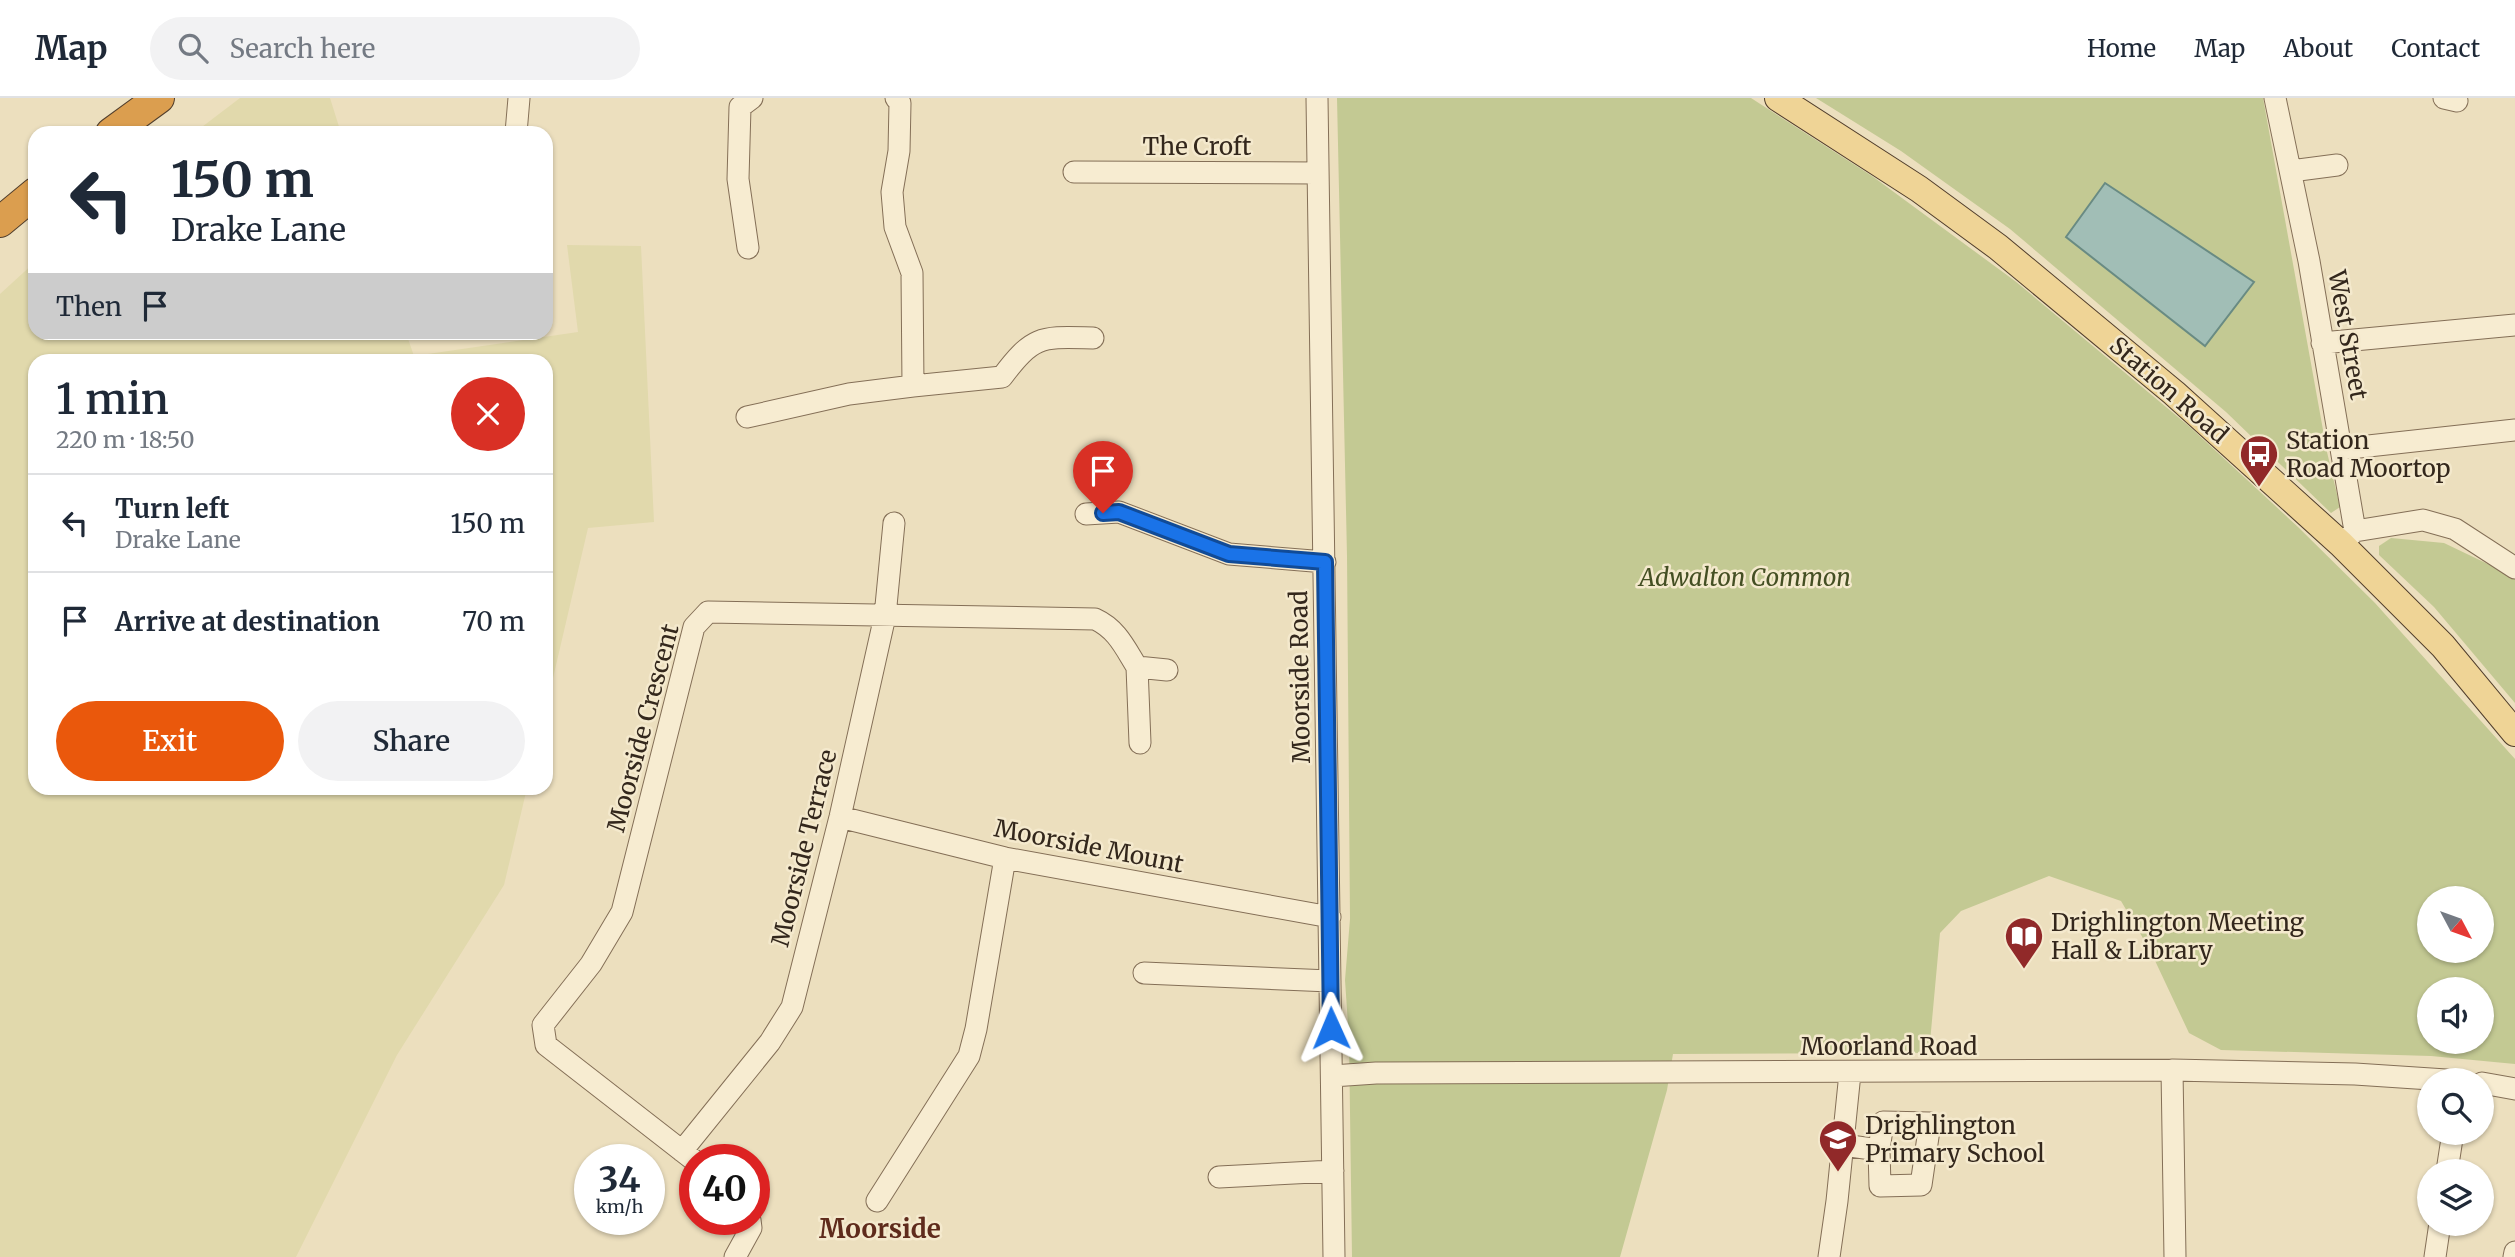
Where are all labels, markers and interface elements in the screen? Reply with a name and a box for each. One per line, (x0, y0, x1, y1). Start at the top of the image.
search box (150, 17, 640, 80)
text: Map (35, 28, 108, 69)
icon: search (174, 29, 212, 67)
text: Search here (230, 32, 375, 65)
text: Home (2087, 33, 2156, 64)
text: Map (2194, 33, 2245, 64)
text: About (2283, 33, 2353, 64)
text: Contact (2391, 33, 2480, 64)
street label: The Croft (1143, 131, 1252, 162)
text: 150 m (171, 149, 314, 210)
icon: left (56, 154, 147, 245)
text: Drake Lane (171, 210, 346, 250)
street label: West Street (2321, 267, 2375, 403)
icon: arrive (136, 287, 174, 325)
text: Then (56, 290, 122, 323)
street label: Station Road (2103, 330, 2235, 450)
text: 1 min (56, 373, 169, 425)
button: close (451, 377, 525, 451)
text: 220 m · 18:50 (56, 425, 195, 454)
place label: Station Road Moortop (2286, 425, 2451, 484)
bus stop icon: Station Road Moortop (2238, 433, 2280, 488)
pin (1073, 441, 1133, 513)
icon: arrive (1084, 452, 1122, 490)
text: Turn left (115, 492, 229, 525)
icon: left (56, 504, 94, 542)
text: 150 m (451, 507, 525, 540)
text: Drake Lane (115, 525, 241, 554)
park label: Adwalton Common (1637, 562, 1851, 593)
street label: Moorside Road (1283, 590, 1317, 764)
icon: arrive (56, 602, 94, 640)
text: Arrive at destination (115, 605, 380, 638)
text: 70 m (462, 605, 525, 638)
street label: Moorside Crescent (600, 620, 686, 835)
button: Exit (56, 701, 284, 781)
button: Share (298, 701, 525, 781)
street label: Moorside Terrace (765, 746, 843, 950)
street label: Moorside Mount (992, 812, 1187, 880)
north arrow (2417, 886, 2494, 962)
map controls (2417, 886, 2494, 1236)
place label: Drighlington Meeting Hall & Library (2051, 907, 2305, 966)
library icon: Drighlington Meeting Hall & Library (2003, 915, 2045, 970)
button: sound (2417, 977, 2494, 1054)
position arrow (1294, 991, 1368, 1065)
street label: Moorland Road (1801, 1031, 1977, 1062)
button: search (2417, 1068, 2494, 1145)
place label: Drighlington Primary School (1865, 1110, 2045, 1169)
school or university icon: Drighlington Primary School (1817, 1118, 1859, 1173)
speed limit sign: 40 (679, 1144, 770, 1235)
text: 34 (599, 1158, 640, 1202)
button: layers (2417, 1159, 2494, 1236)
text: km/h (596, 1195, 643, 1218)
district label: Moorside (819, 1212, 941, 1245)

